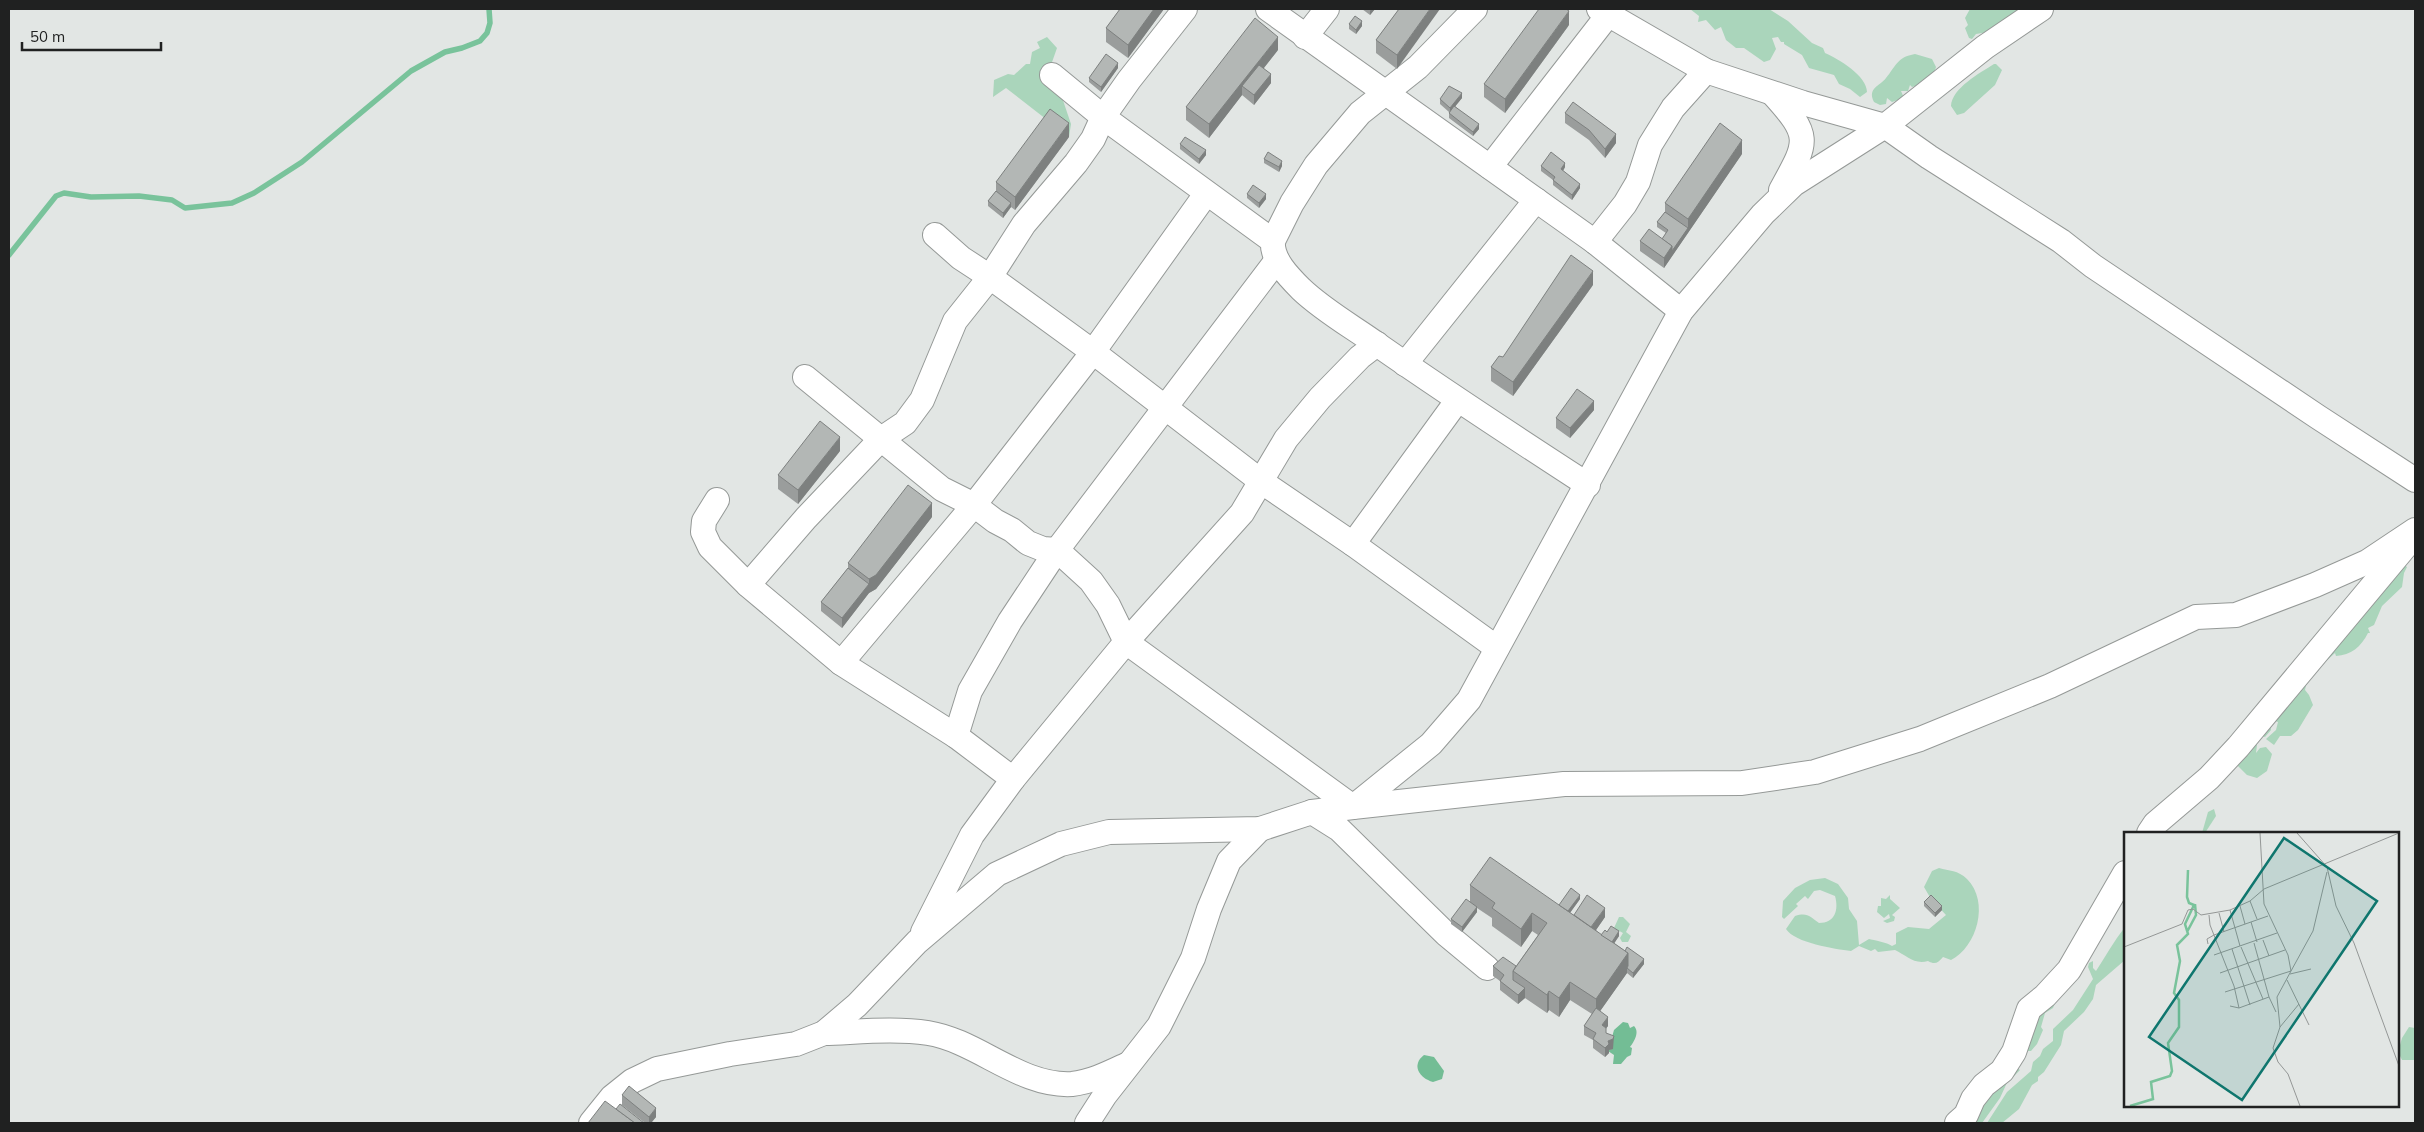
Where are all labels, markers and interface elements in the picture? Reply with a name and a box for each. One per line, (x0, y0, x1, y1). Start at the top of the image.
scale bar (22, 20, 161, 52)
text: 50 m (30, 27, 65, 46)
inset map (2124, 832, 2399, 1107)

